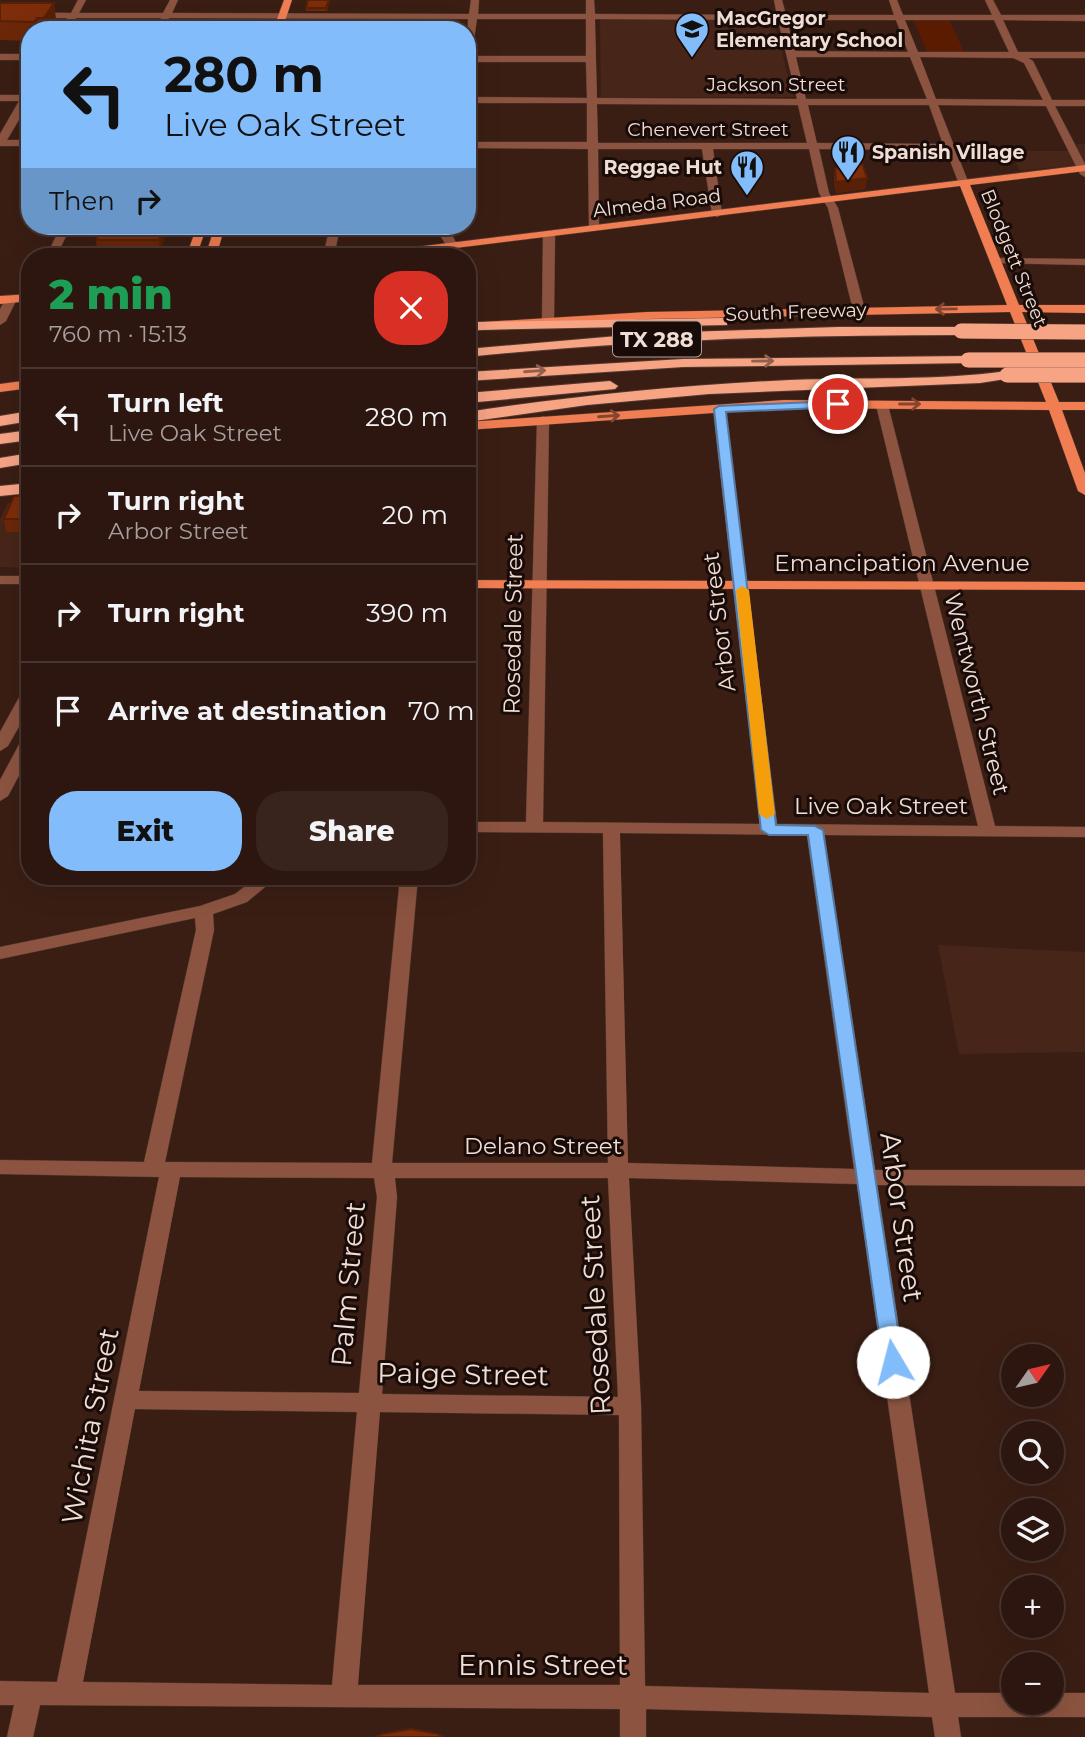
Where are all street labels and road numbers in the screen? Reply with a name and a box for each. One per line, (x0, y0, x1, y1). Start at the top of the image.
street label: Jackson Street (706, 73, 846, 96)
street label: Chenevert Street (627, 118, 789, 141)
street label: Almeda Road (592, 184, 722, 222)
street label: Blodgett Street (976, 186, 1052, 330)
street label: South Freeway (725, 298, 868, 326)
road number: TX 288 (613, 322, 701, 356)
street label: Rosedale Street (497, 533, 529, 715)
street label: Emancipation Avenue (774, 549, 1030, 577)
street label: Arbor Street (697, 551, 741, 693)
street label: Wentworth Street (938, 590, 1016, 798)
street label: Live Oak Street (794, 792, 968, 820)
street label: Arbor Street (873, 1130, 931, 1304)
street label: Delano Street (464, 1132, 622, 1160)
street label: Rosedale Street (572, 1194, 618, 1416)
street label: Palm Street (324, 1200, 372, 1368)
street label: Wichita Street (54, 1325, 126, 1527)
street label: Paige Street (377, 1356, 549, 1392)
street label: Ennis Street (458, 1648, 628, 1682)

